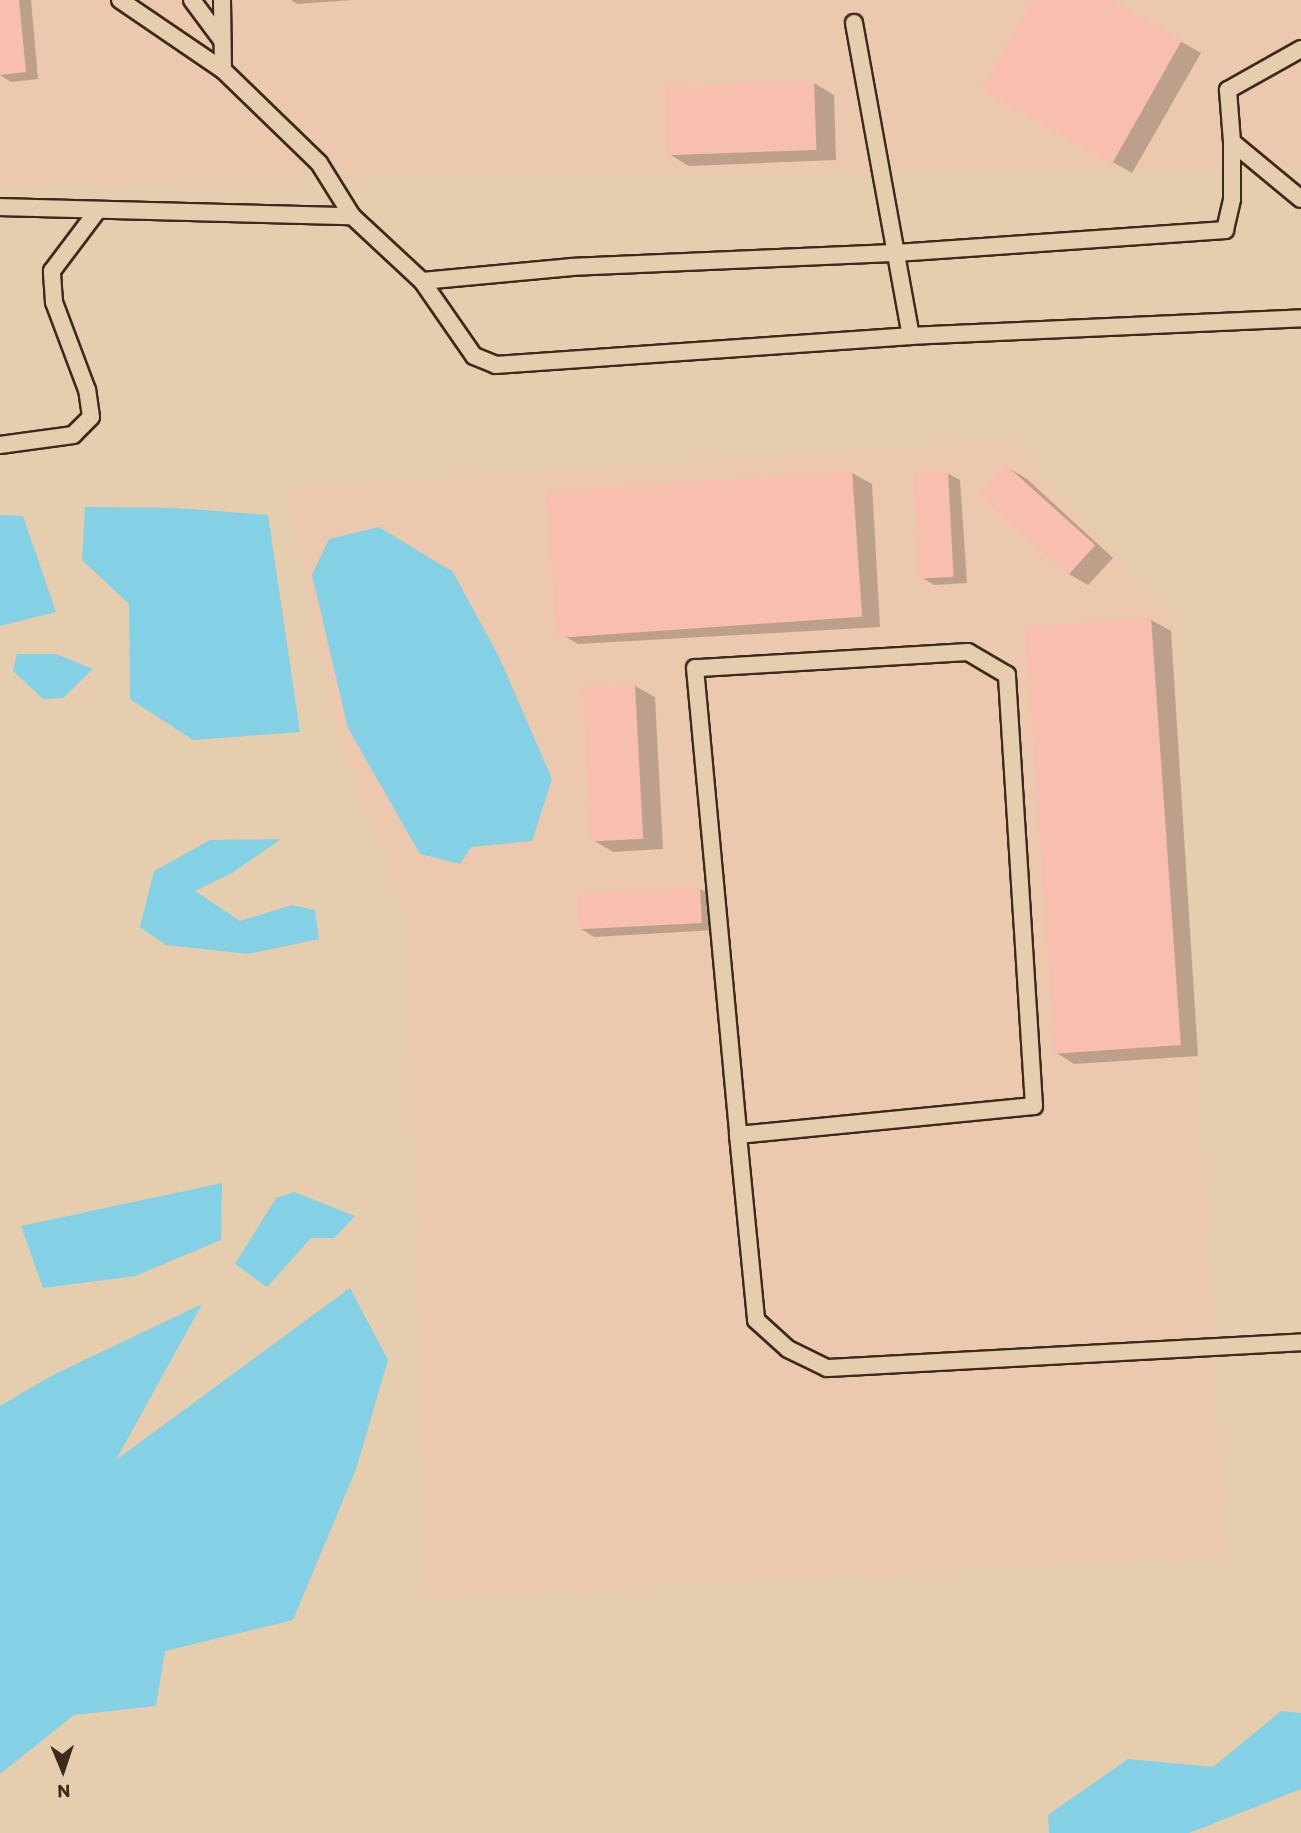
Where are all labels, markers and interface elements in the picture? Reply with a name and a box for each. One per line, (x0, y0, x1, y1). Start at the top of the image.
north arrow (28, 1735, 98, 1805)
text: N (57, 1780, 71, 1803)

